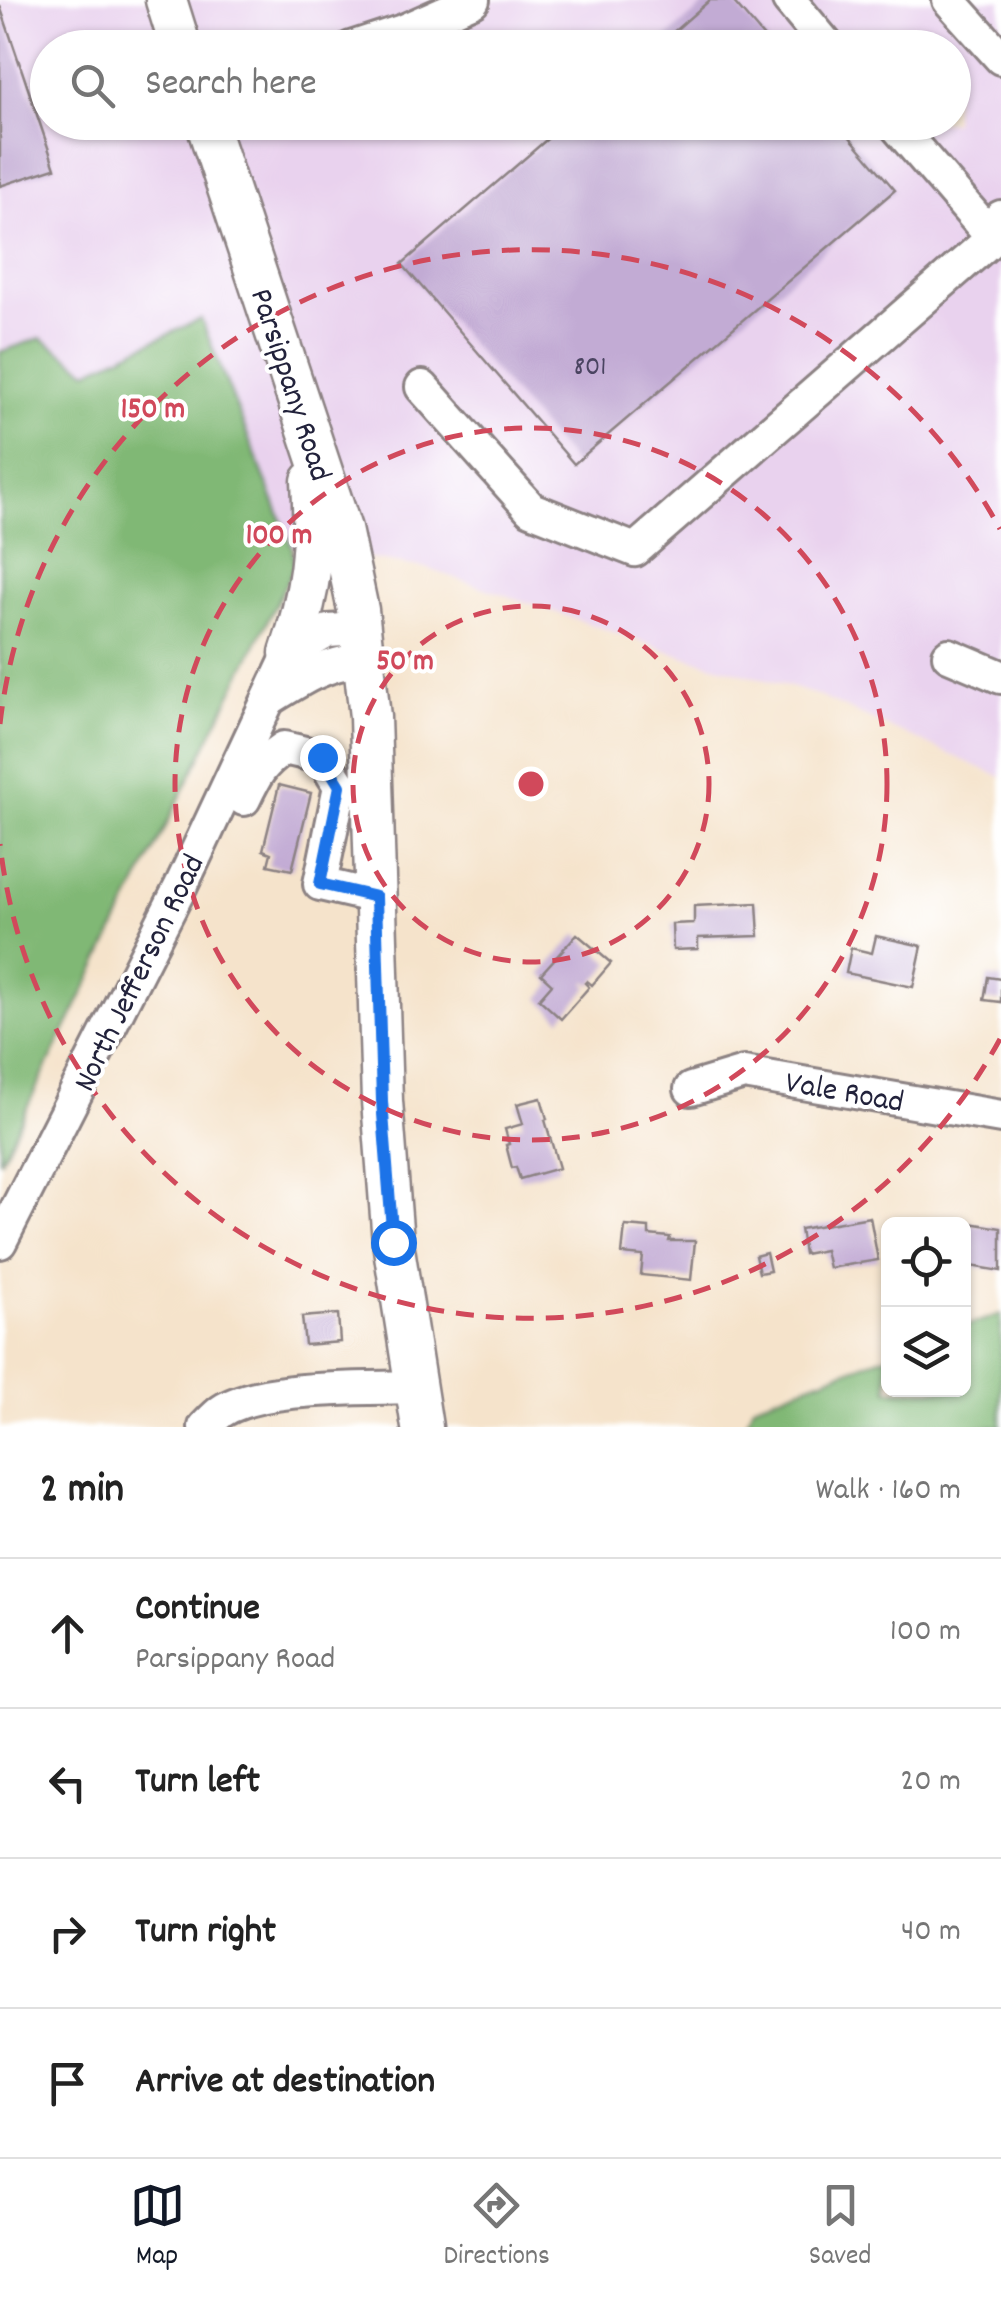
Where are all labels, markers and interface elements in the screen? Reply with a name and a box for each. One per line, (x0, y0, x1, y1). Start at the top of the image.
search box (30, 30, 971, 140)
icon: search (65, 58, 120, 113)
text: Search here (145, 58, 317, 113)
street label: Parsippany Road (235, 283, 341, 488)
house number: 801 (574, 349, 606, 389)
text: 150 m (121, 390, 185, 433)
text: 100 m (246, 516, 312, 559)
text: 50 m (376, 642, 434, 685)
route end (300, 735, 346, 781)
centre of rings (513, 766, 549, 802)
street label: North Jefferson Road (64, 848, 219, 1101)
street label: Vale Road (781, 1062, 907, 1128)
map controls (881, 1217, 971, 1397)
button: locate (881, 1217, 971, 1307)
route start (371, 1220, 417, 1266)
button: layers (881, 1307, 971, 1397)
text: 2 min (40, 1462, 124, 1522)
text: Walk · 160 m (815, 1469, 961, 1515)
text: Continue (135, 1583, 260, 1638)
icon: ahead (40, 1606, 95, 1661)
text: 100 m (890, 1610, 961, 1656)
text: Parsippany Road (135, 1638, 335, 1684)
icon: left (40, 1756, 95, 1811)
text: Turn left (135, 1756, 260, 1811)
text: 20 m (900, 1760, 961, 1806)
icon: right (40, 1906, 95, 1961)
text: Turn right (135, 1906, 276, 1961)
text: 40 m (901, 1910, 961, 1956)
icon: arrive (40, 2056, 95, 2111)
text: Arrive at destination (135, 2056, 435, 2111)
tab: Map (130, 2178, 185, 2278)
tab: Directions (444, 2178, 550, 2278)
tab: Saved (809, 2178, 871, 2278)

